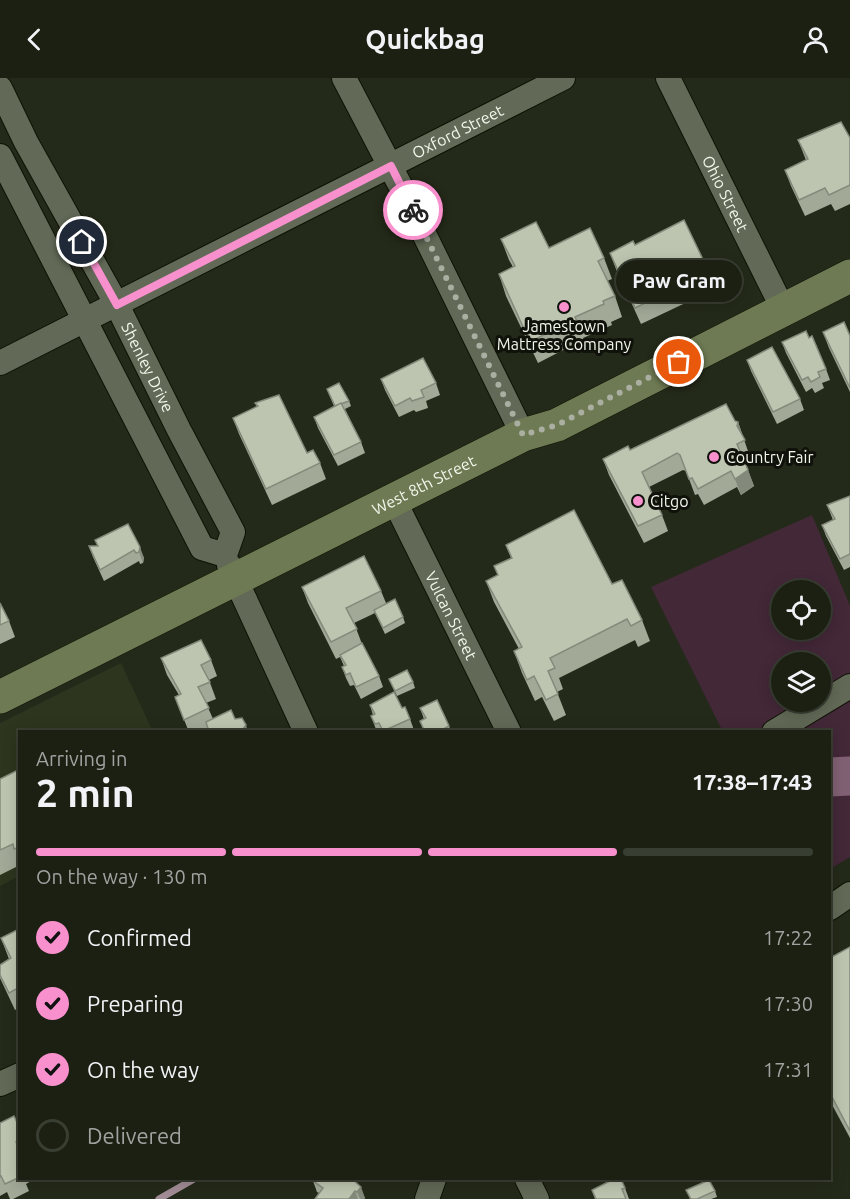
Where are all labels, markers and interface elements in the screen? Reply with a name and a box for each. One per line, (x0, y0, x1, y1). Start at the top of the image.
icon: back (18, 23, 51, 56)
icon: person (799, 23, 832, 56)
text: Quickbag (365, 24, 485, 54)
street label: Oxford Street (409, 100, 507, 162)
street label: Ohio Street (699, 152, 752, 235)
courier (383, 180, 443, 240)
icon: bike (397, 194, 430, 227)
pin (56, 216, 107, 267)
icon: home (65, 225, 98, 258)
callout: Paw Gram (616, 260, 742, 302)
text: Paw Gram (632, 269, 726, 292)
marker: Jamestown Mattress Company (557, 300, 571, 314)
place label: Jamestown Mattress Company (497, 317, 631, 353)
street label: Shenley Drive (118, 319, 178, 415)
pin (653, 336, 704, 387)
icon: bag (662, 345, 695, 378)
place label: Country Fair (726, 448, 814, 466)
marker: Country Fair (707, 450, 721, 464)
street label: West 8th Street (369, 451, 479, 518)
place label: Citgo (650, 492, 689, 510)
marker: Citgo (631, 494, 645, 508)
street label: Vulcan Street (422, 568, 481, 663)
map controls (771, 580, 831, 712)
button: locate (771, 580, 831, 640)
button: layers (771, 652, 831, 712)
text: Arriving in (36, 747, 127, 770)
text: 17:38–17:43 (692, 769, 813, 794)
text: 2 min (36, 771, 135, 814)
text: On the way · 130 m (36, 865, 208, 888)
icon: check (36, 921, 69, 954)
text: Confirmed (87, 925, 192, 950)
text: 17:22 (763, 926, 813, 949)
icon: check (36, 987, 69, 1020)
text: Preparing (87, 991, 184, 1016)
text: 17:30 (763, 992, 813, 1015)
icon: check (36, 1053, 69, 1086)
text: On the way (87, 1057, 199, 1082)
text: 17:31 (763, 1058, 813, 1081)
text: Delivered (87, 1123, 182, 1148)

